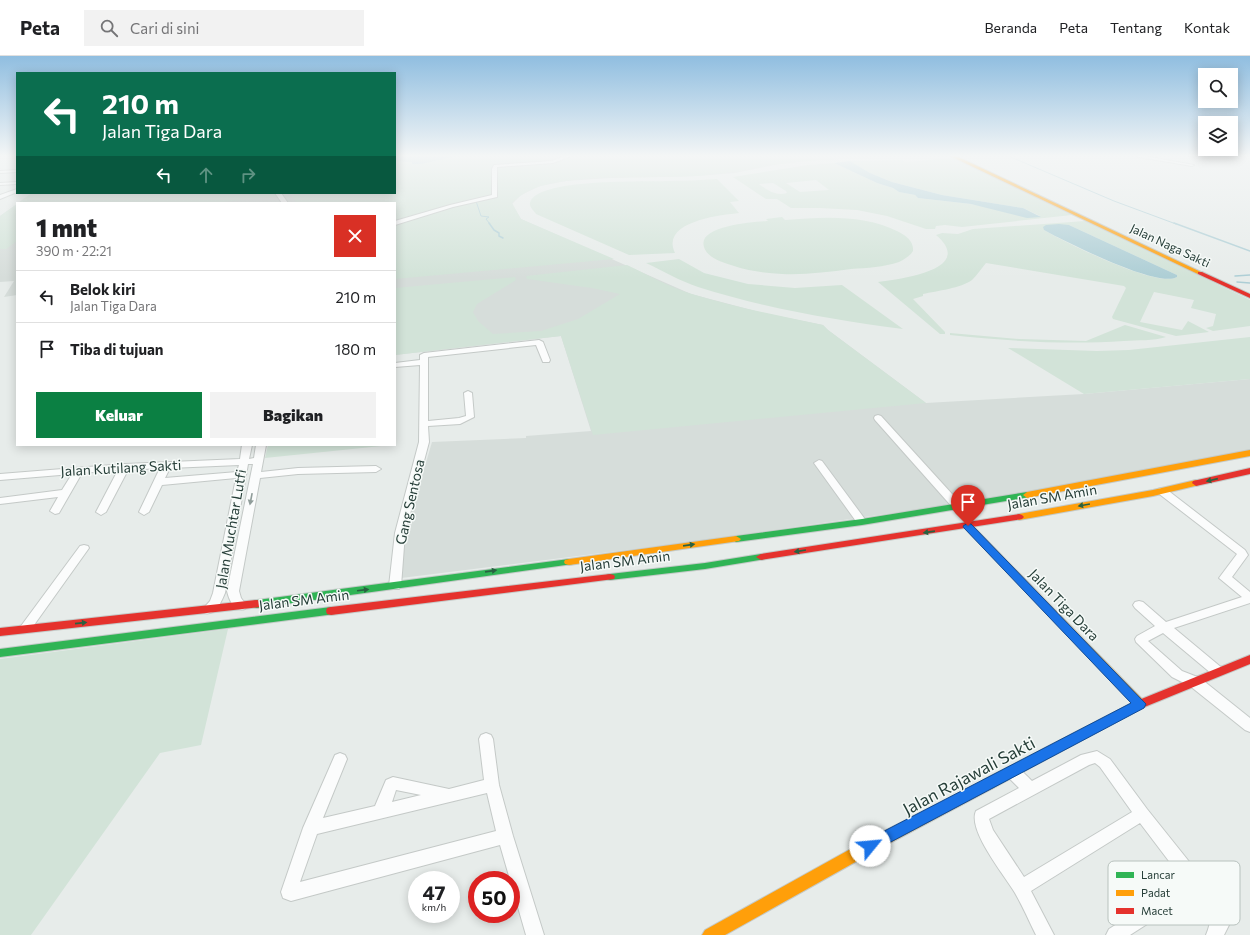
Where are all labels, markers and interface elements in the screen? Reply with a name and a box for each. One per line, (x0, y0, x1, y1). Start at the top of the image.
search box (84, 10, 364, 46)
text: Peta (20, 16, 60, 39)
icon: search (98, 17, 120, 39)
text: Cari di sini (130, 19, 199, 37)
text: Beranda (985, 19, 1037, 36)
text: Peta (1059, 19, 1088, 36)
text: Tentang (1110, 19, 1162, 36)
text: Kontak (1184, 19, 1230, 36)
map controls (1198, 68, 1238, 156)
button: search (1198, 68, 1238, 108)
text: 210 m (102, 86, 179, 120)
icon: left (36, 88, 88, 140)
button: layers (1198, 116, 1238, 156)
text: Jalan Tiga Dara (102, 120, 222, 142)
icon: left (153, 164, 175, 186)
icon: ahead (195, 164, 217, 186)
icon: right (237, 164, 259, 186)
text: 1 mnt (36, 213, 97, 242)
button: close (334, 215, 376, 257)
street label: Jalan Naga Sakti (1128, 220, 1213, 271)
text: 390 m · 22:21 (36, 243, 112, 259)
text: Belok kiri (70, 280, 136, 298)
icon: left (36, 286, 58, 308)
text: 210 m (336, 288, 376, 306)
text: Jalan Tiga Dara (70, 298, 157, 314)
icon: arrive (36, 338, 58, 360)
text: Tiba di tujuan (70, 340, 164, 358)
text: 180 m (335, 340, 376, 358)
button: Keluar (36, 392, 202, 438)
button: Bagikan (210, 392, 376, 438)
street label: Jalan Kutilang Sakti (60, 456, 182, 479)
street label: Gang Sentosa (391, 458, 428, 546)
street label: Jalan Muchtar Lutfi (212, 468, 249, 590)
one-way arrow (1206, 477, 1218, 483)
street label: Jalan SM Amin (1006, 480, 1098, 513)
pin (951, 485, 985, 526)
icon: arrive (957, 491, 979, 513)
one-way arrow (248, 493, 254, 505)
one-way arrow (1078, 502, 1091, 508)
one-way arrow (923, 529, 935, 535)
one-way arrow (683, 542, 696, 548)
street label: Jalan SM Amin (579, 547, 671, 574)
one-way arrow (794, 548, 806, 554)
street label: Jalan Tiga Dara (1026, 565, 1103, 644)
one-way arrow (485, 568, 497, 575)
street label: Jalan SM Amin (258, 586, 350, 613)
one-way arrow (356, 587, 369, 593)
one-way arrow (75, 620, 87, 627)
street label: Jalan Rajawali Sakti (899, 732, 1039, 819)
position arrow (849, 825, 891, 867)
legend (1108, 861, 1240, 925)
text: Lancar (1141, 868, 1176, 881)
speed limit sign: 50 (468, 871, 520, 923)
text: 47 (423, 880, 445, 904)
text: Padat (1141, 886, 1171, 899)
text: km/h (422, 901, 446, 913)
text: Macet (1141, 904, 1173, 917)

